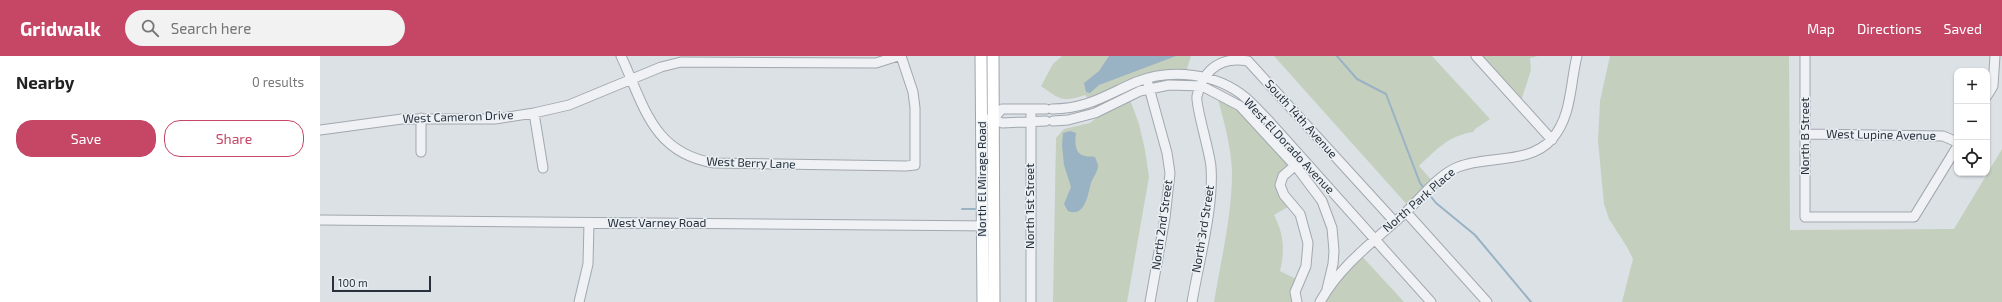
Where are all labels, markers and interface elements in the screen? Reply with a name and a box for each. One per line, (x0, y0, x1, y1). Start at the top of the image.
search box (125, 10, 405, 46)
text: Gridwalk (20, 17, 101, 40)
icon: search (139, 17, 161, 39)
text: Search here (171, 19, 251, 37)
text: Map (1807, 20, 1835, 37)
text: Directions (1857, 20, 1922, 37)
text: Saved (1944, 20, 1982, 37)
map controls (1954, 68, 1990, 176)
button: + (1954, 68, 1990, 104)
text: Nearby (16, 72, 74, 92)
text: 0 results (252, 74, 304, 90)
street label: South 14th Avenue (1263, 76, 1341, 161)
street label: West El Dorado Avenue (1242, 94, 1338, 196)
street label: North B Street (1797, 97, 1811, 175)
button: − (1954, 104, 1990, 140)
street label: West Cameron Drive (402, 107, 514, 125)
button: Save (16, 120, 156, 157)
button: Share (164, 120, 304, 157)
street label: North El Mirage Road (974, 121, 988, 237)
street label: West Lupine Avenue (1826, 126, 1936, 142)
button: locate (1954, 140, 1990, 176)
street label: West Berry Lane (706, 153, 796, 171)
street label: North 1st Street (1022, 163, 1036, 249)
street label: North Park Place (1379, 164, 1457, 234)
street label: North 2nd Street (1148, 178, 1174, 271)
street label: North 3rd Street (1188, 184, 1216, 274)
street label: West Varney Road (608, 215, 706, 229)
scale bar (332, 274, 431, 293)
text: 100 m (338, 276, 368, 289)

